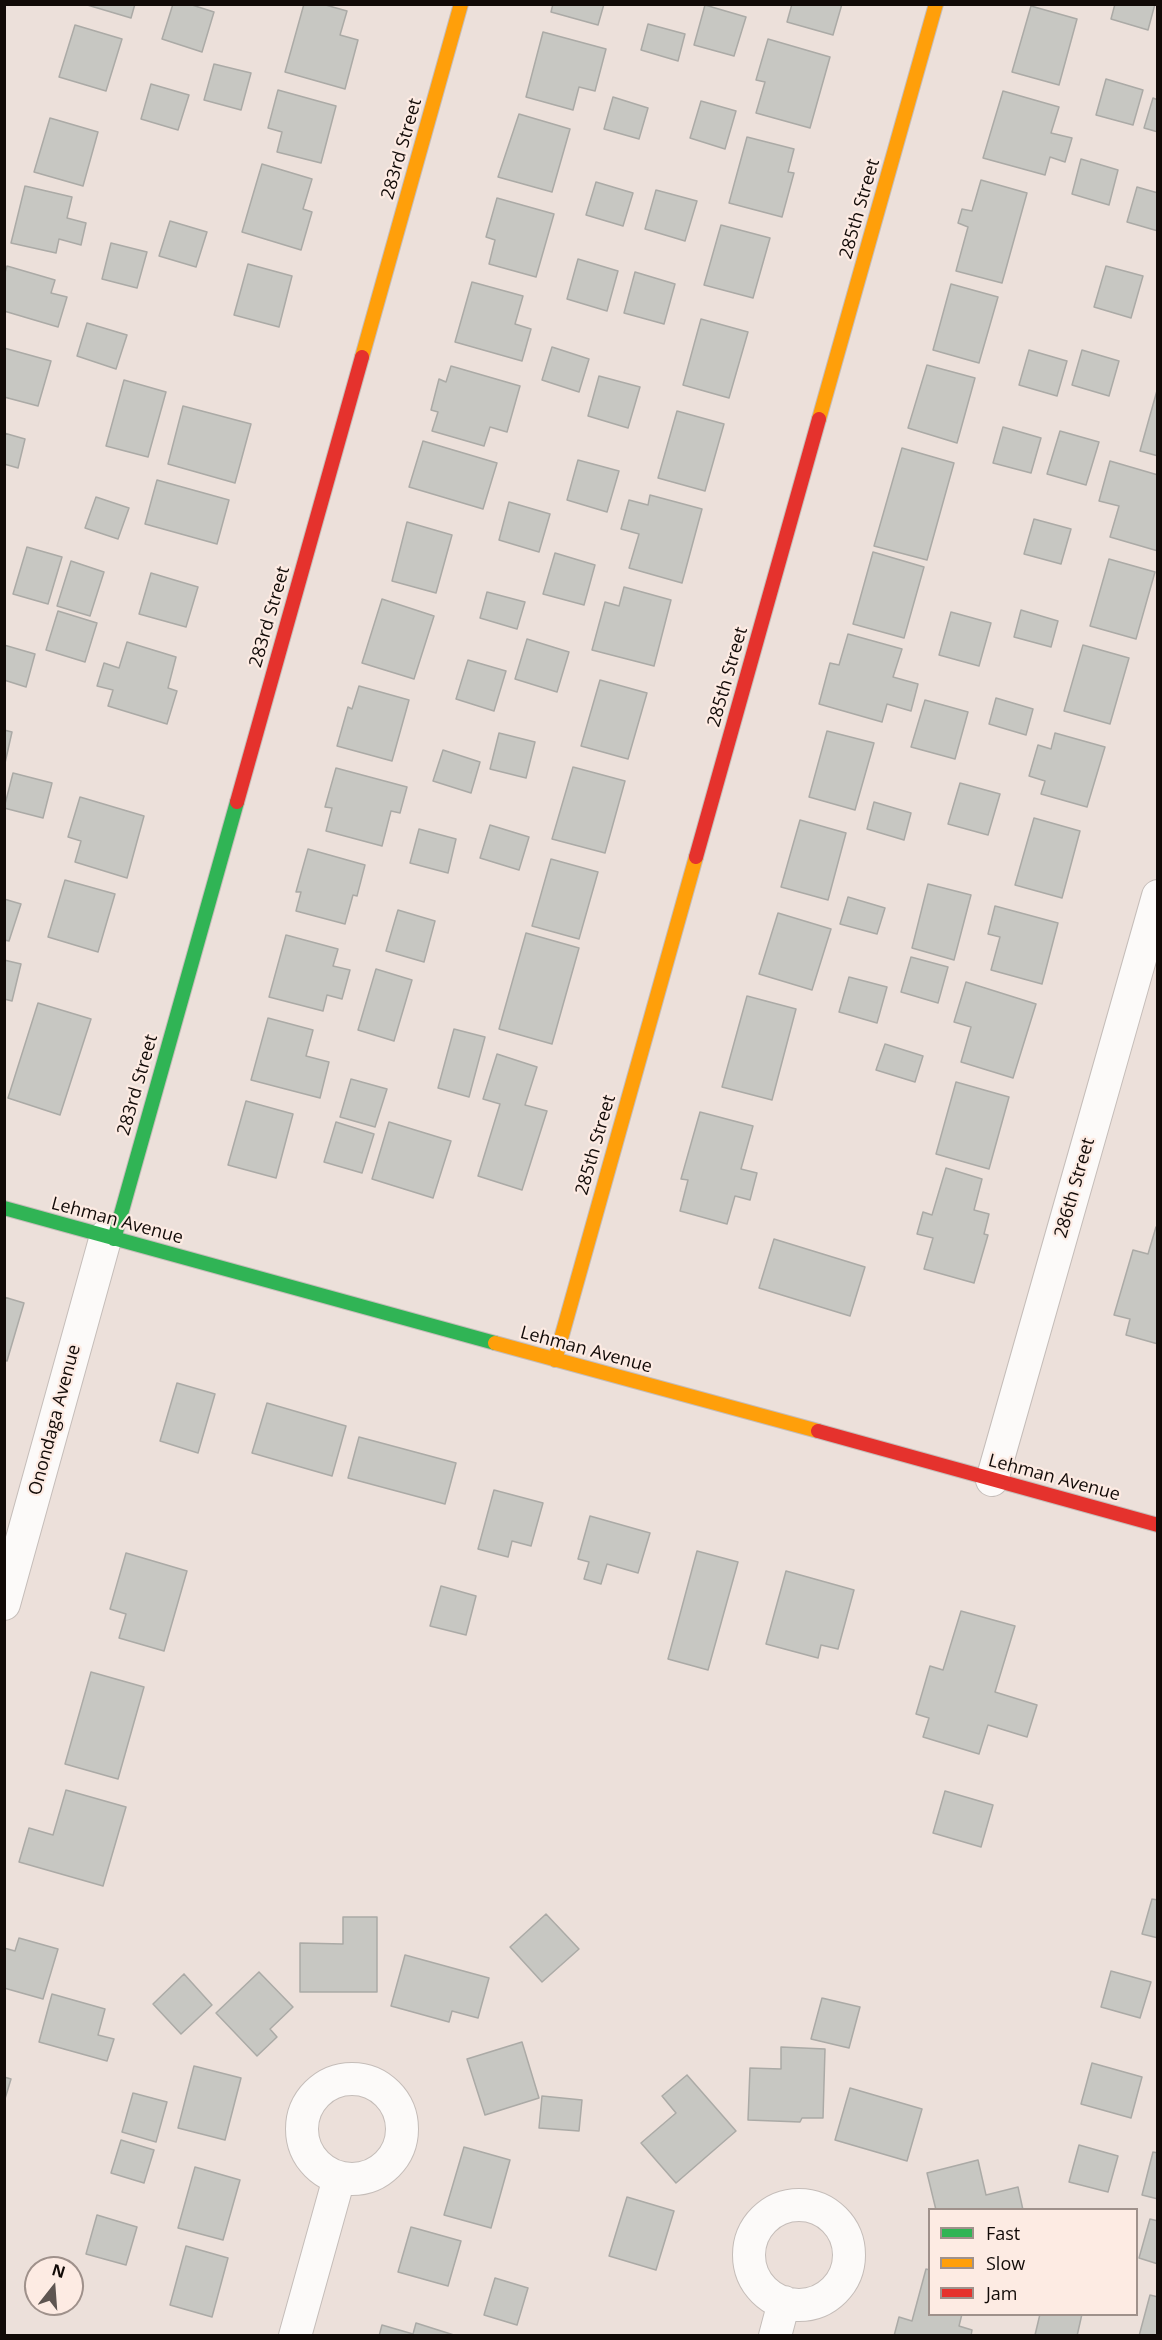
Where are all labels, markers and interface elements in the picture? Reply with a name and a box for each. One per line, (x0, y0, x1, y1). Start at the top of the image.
street label: 283rd Street (377, 96, 427, 202)
street label: 285th Street (835, 156, 885, 262)
street label: 283rd Street (245, 564, 295, 670)
street label: 285th Street (703, 624, 753, 730)
street label: 283rd Street (113, 1032, 163, 1138)
street label: 285th Street (571, 1092, 621, 1198)
street label: 286th Street (1050, 1135, 1100, 1241)
street label: Lehman Avenue (49, 1193, 185, 1249)
street label: Lehman Avenue (518, 1322, 654, 1378)
street label: Onondaga Avenue (25, 1342, 85, 1498)
street label: Lehman Avenue (986, 1450, 1122, 1506)
legend (928, 2208, 1138, 2316)
text: Fast (986, 2221, 1020, 2245)
text: Slow (986, 2251, 1025, 2275)
north arrow (24, 2256, 84, 2316)
text: N (49, 2258, 68, 2283)
text: Jam (986, 2281, 1018, 2305)

